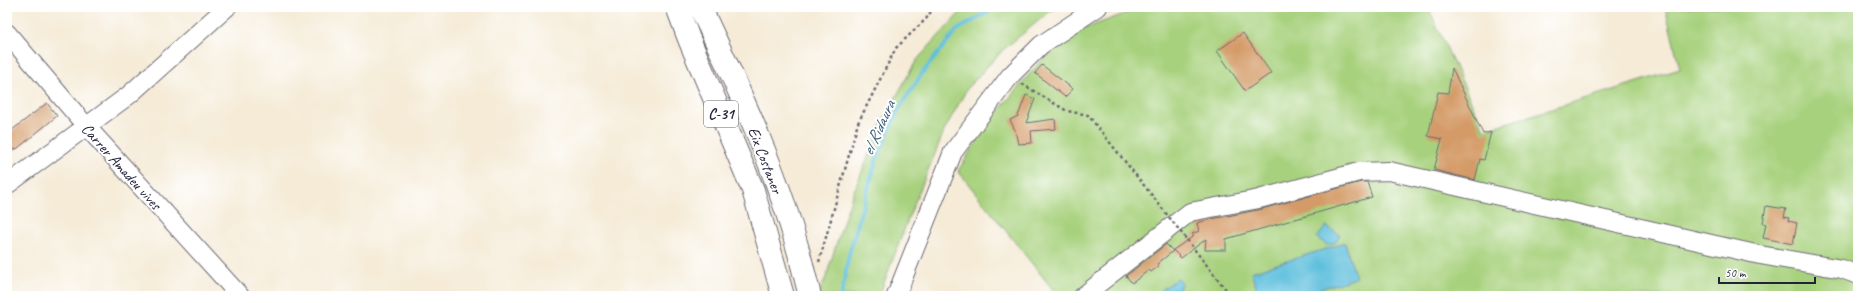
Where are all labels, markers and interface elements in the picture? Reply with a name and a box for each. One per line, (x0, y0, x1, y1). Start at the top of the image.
water label: el Ridaura (857, 96, 901, 159)
road number: C-31 (704, 101, 738, 127)
street label: Carrer Amadeu vives (77, 119, 167, 215)
street label: Eix Costaner (743, 124, 787, 198)
scale bar (1719, 259, 1815, 285)
text: 50 m (1725, 265, 1747, 281)

